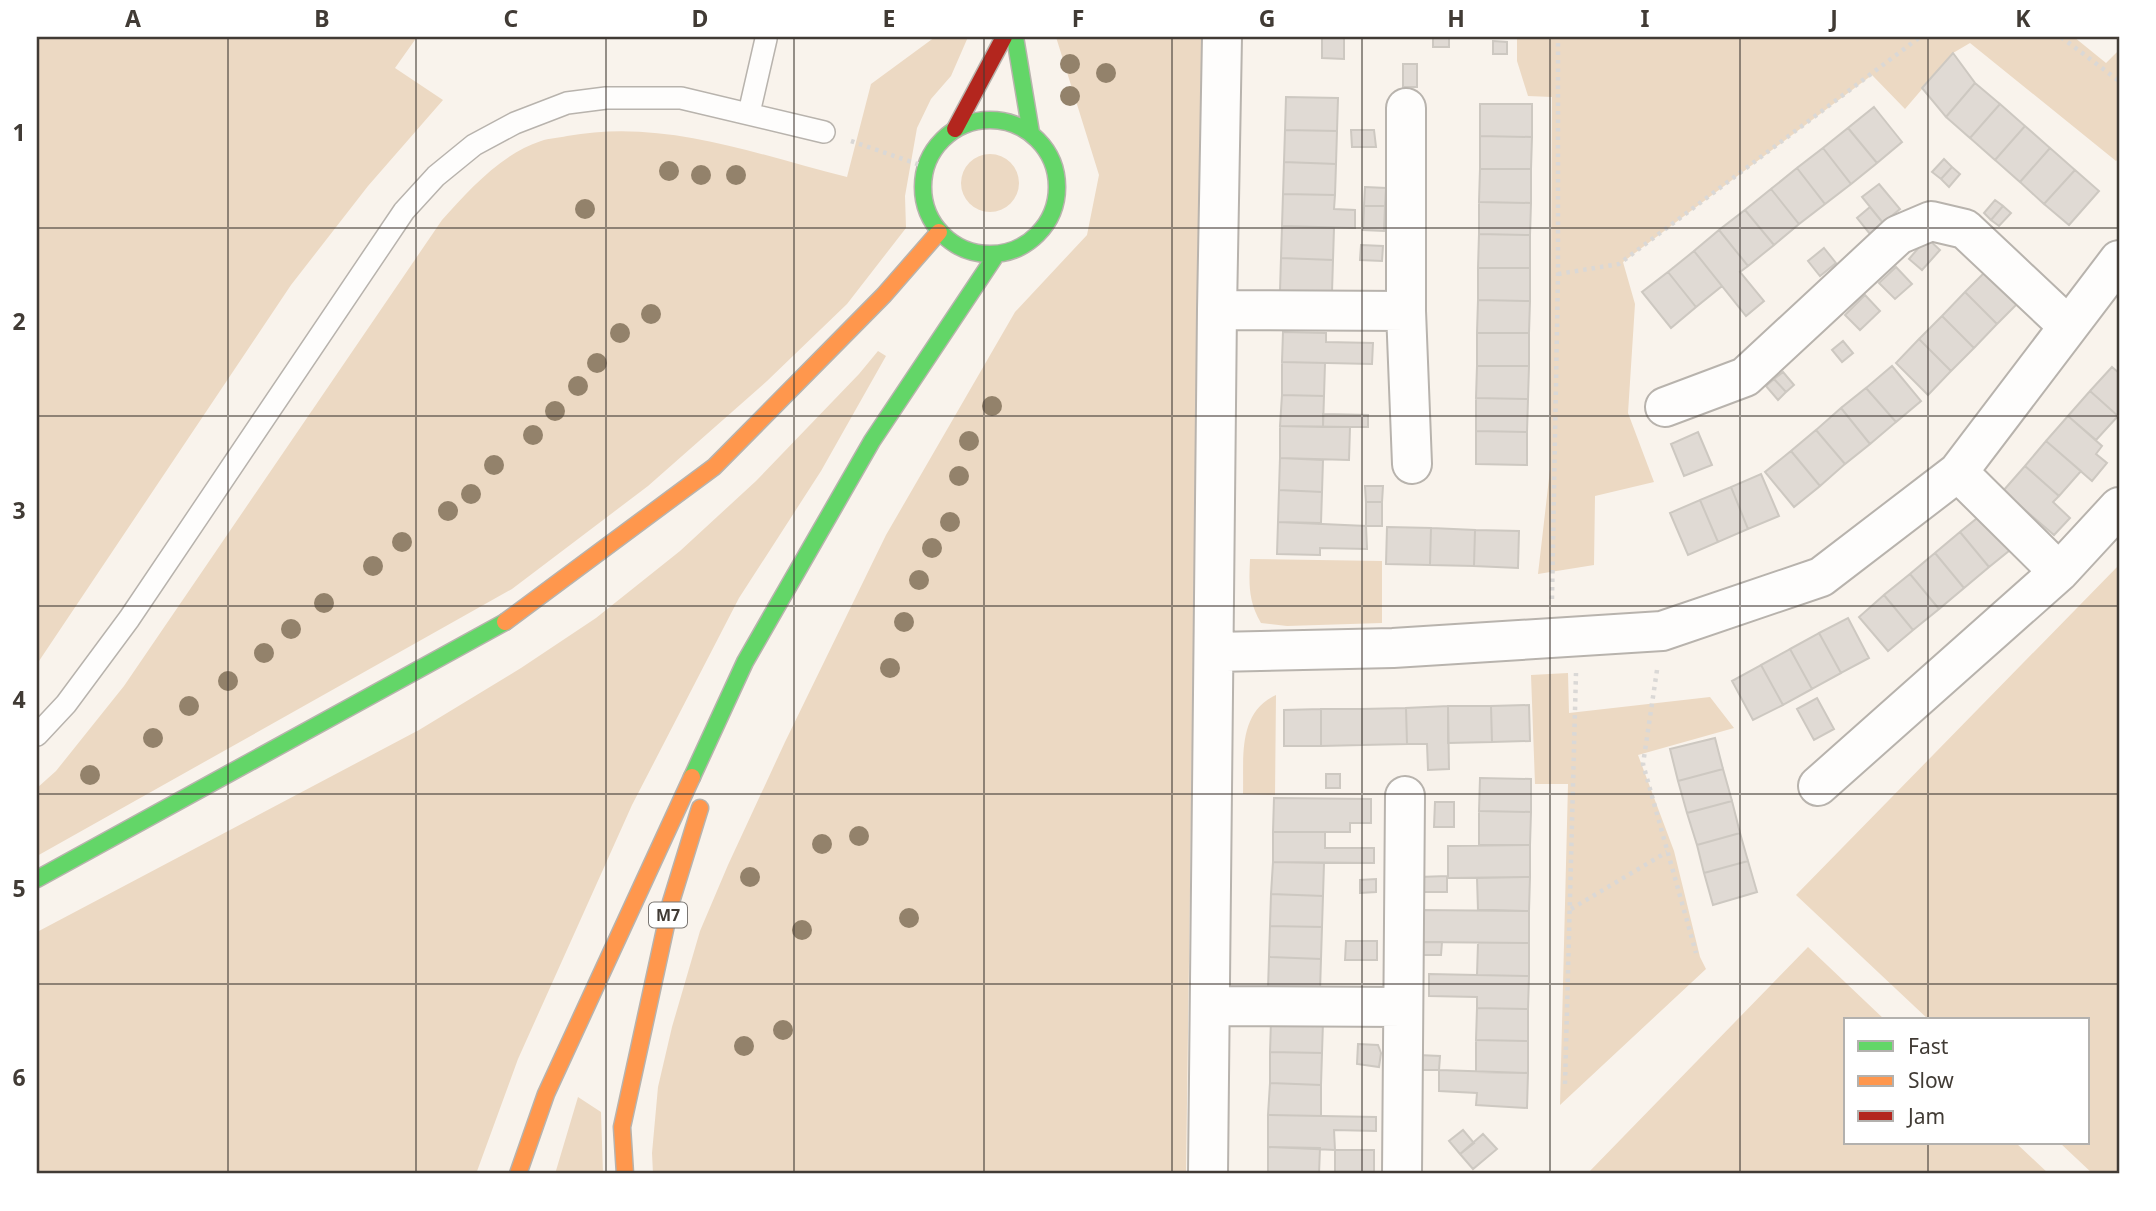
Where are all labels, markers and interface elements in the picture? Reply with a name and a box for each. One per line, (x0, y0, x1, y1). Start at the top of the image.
text: A (125, 2, 141, 34)
text: B (314, 2, 330, 34)
text: C (504, 2, 519, 34)
text: D (692, 2, 708, 34)
text: E (883, 2, 895, 34)
text: F (1072, 2, 1084, 34)
text: G (1259, 2, 1275, 34)
text: H (1447, 2, 1465, 34)
text: I (1641, 2, 1650, 34)
text: J (1828, 2, 1838, 34)
text: K (2015, 2, 2031, 34)
text: 1 (12, 116, 26, 148)
text: 2 (12, 305, 26, 337)
text: 3 (12, 494, 26, 526)
text: 4 (12, 683, 26, 715)
text: 5 (12, 872, 26, 904)
road number: M7 (649, 903, 687, 928)
legend (1844, 1018, 2090, 1144)
text: Fast (1908, 1032, 1949, 1060)
text: 6 (12, 1061, 26, 1093)
text: Slow (1908, 1066, 1954, 1094)
text: Jam (1906, 1102, 1945, 1130)

